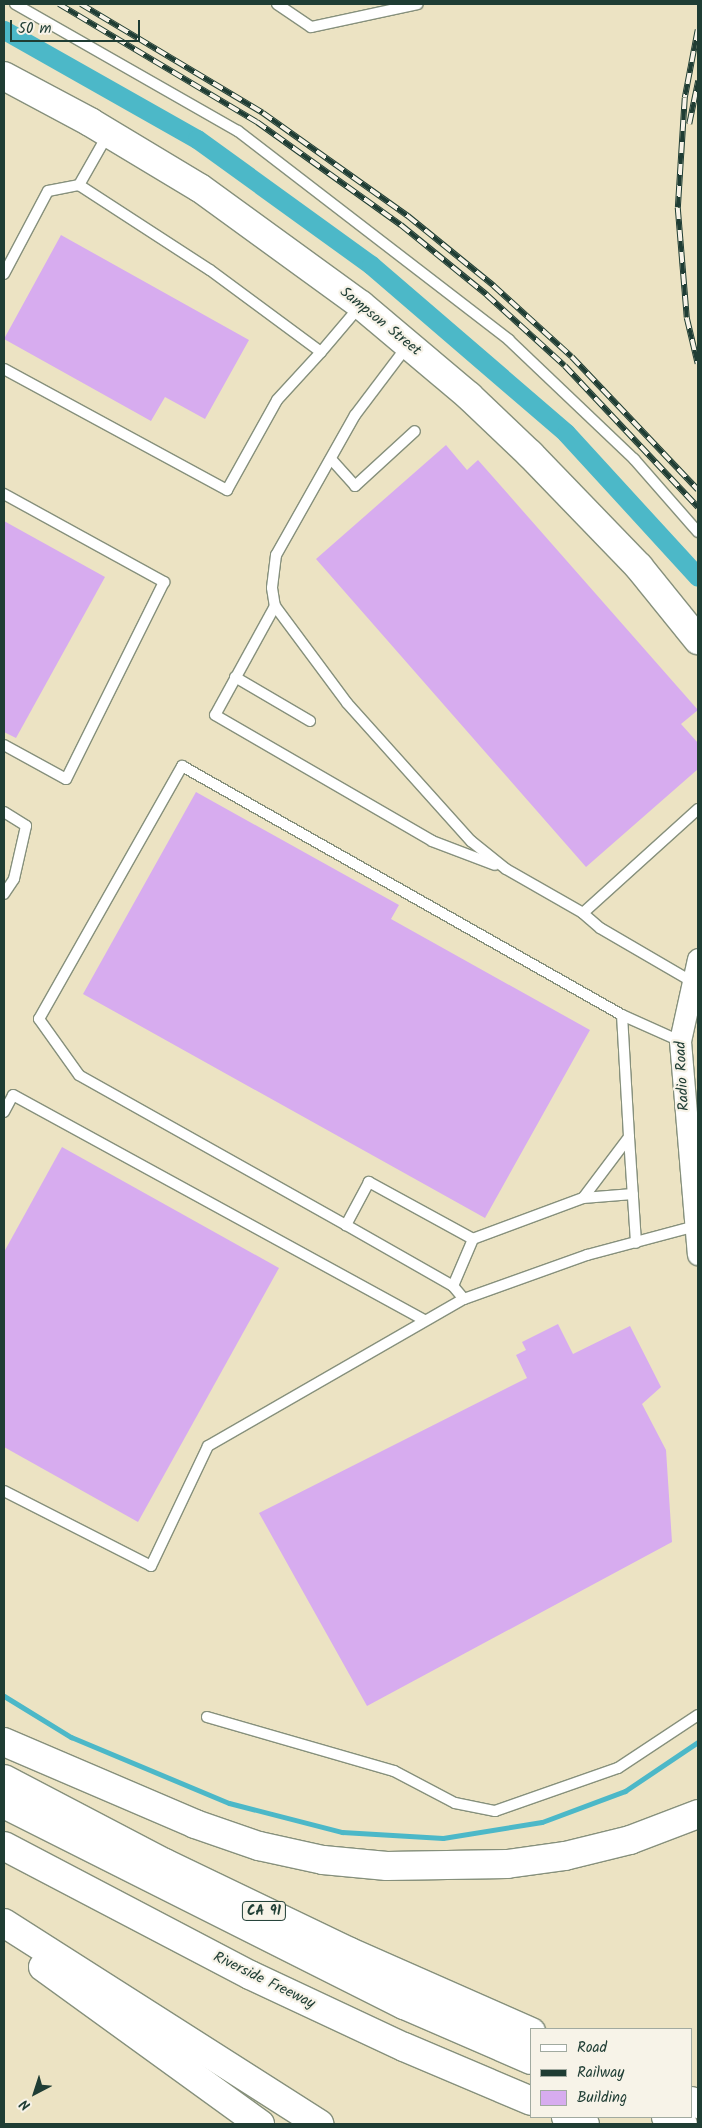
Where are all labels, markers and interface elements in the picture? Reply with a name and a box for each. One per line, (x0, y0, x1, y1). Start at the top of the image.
scale bar (12, 10, 142, 42)
text: 50 m (18, 17, 52, 41)
street label: Sampson Street (336, 284, 424, 360)
street label: Radio Road (672, 1041, 694, 1111)
road number: CA 91 (242, 1900, 286, 1922)
street label: Riverside Freeway (210, 1949, 318, 2013)
legend (530, 2028, 692, 2118)
text: Road (577, 2036, 607, 2060)
text: Railway (577, 2061, 624, 2085)
north arrow (10, 2068, 60, 2118)
text: Building (577, 2086, 627, 2110)
text: N (15, 2093, 36, 2116)

